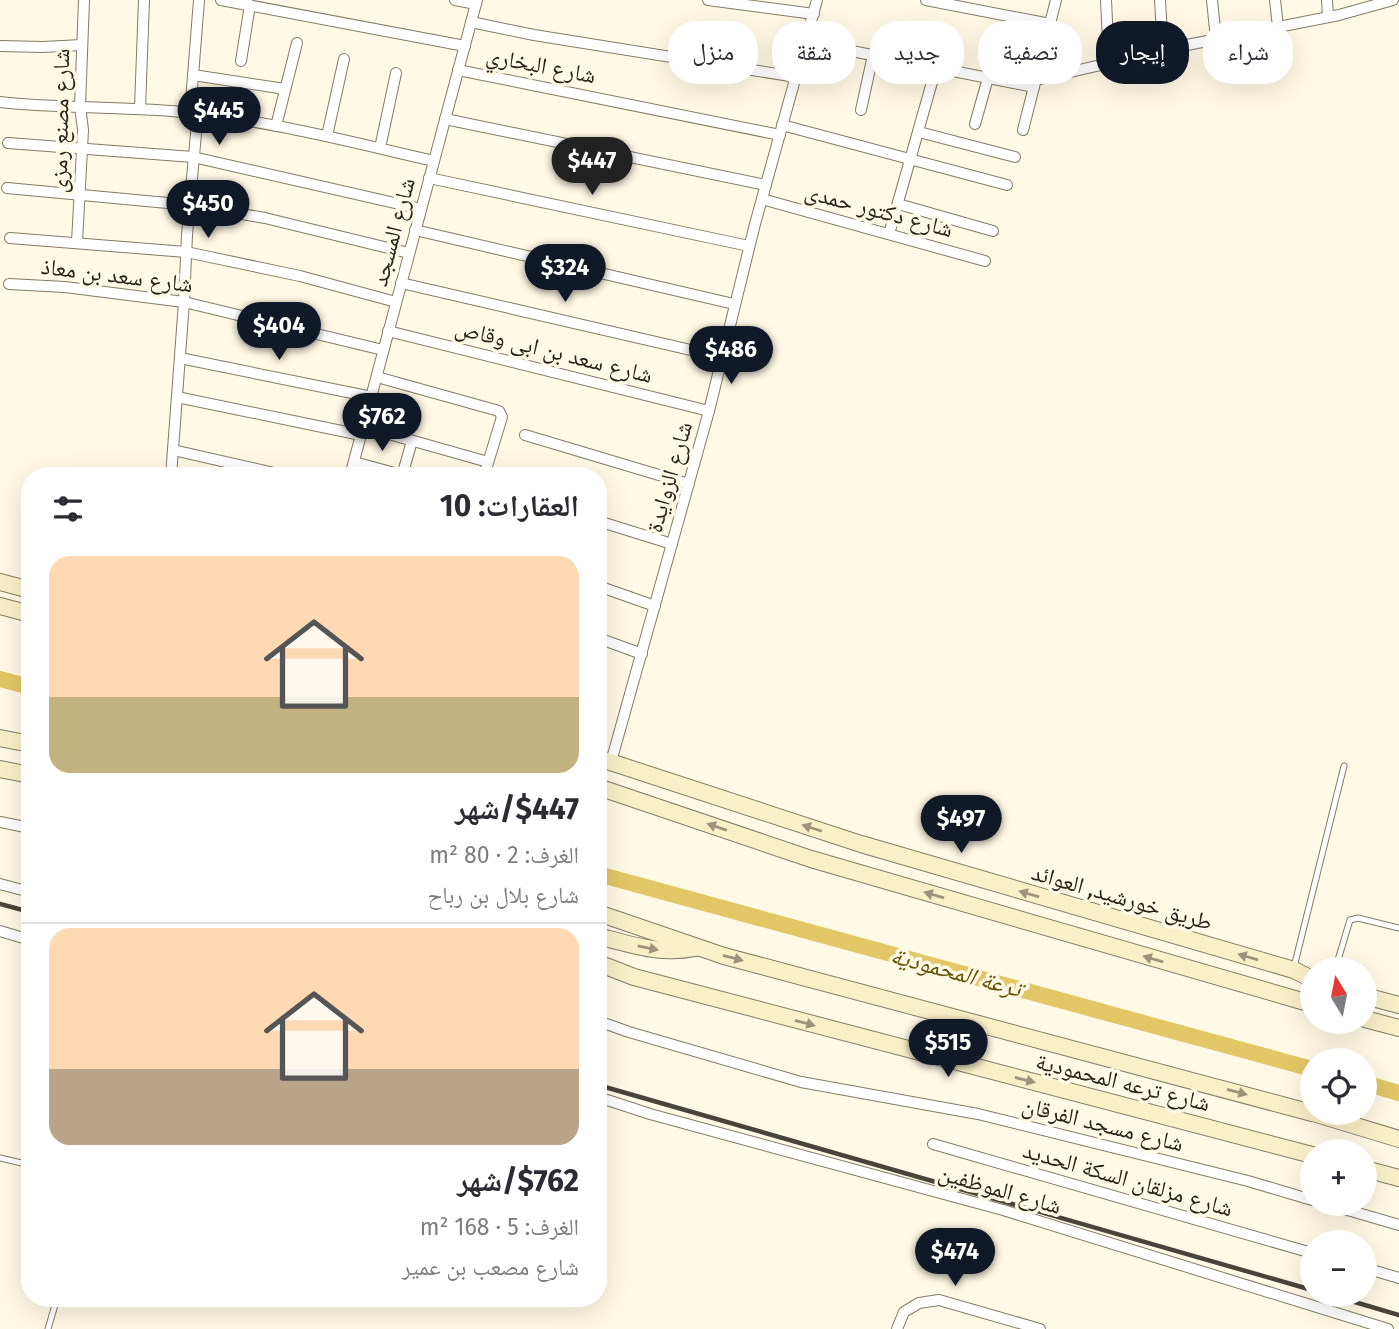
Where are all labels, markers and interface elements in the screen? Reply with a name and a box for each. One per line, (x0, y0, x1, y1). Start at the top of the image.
chip: منزل (668, 21, 758, 84)
chip: شقة (772, 21, 856, 84)
chip: جديد (870, 21, 964, 84)
chip: تصفية (978, 21, 1082, 84)
chip: إيجار (1096, 21, 1189, 84)
chip: شراء (1203, 21, 1293, 84)
street label: شارع البخاري (483, 41, 598, 94)
street label: شارع مصنع رمزى (45, 48, 76, 194)
pin: $445 (178, 88, 260, 147)
text: $445 (194, 96, 244, 124)
pin: $447 (551, 138, 633, 197)
text: $447 (568, 146, 616, 174)
street label: شارع المسجد (365, 175, 422, 290)
street label: شارع دكتور حمدى (802, 177, 956, 244)
pin: $450 (167, 180, 249, 240)
text: $450 (182, 189, 234, 217)
pin: $324 (524, 244, 606, 304)
street label: شارع سعد بن معاذ (39, 252, 194, 299)
text: $324 (541, 253, 589, 281)
pin: $404 (238, 302, 320, 362)
text: $404 (253, 311, 305, 339)
street label: شارع سعد بن ابى وقاص (452, 313, 656, 390)
pin: $486 (690, 326, 772, 386)
text: $486 (705, 335, 757, 363)
pin: $762 (341, 393, 423, 453)
text: $762 (358, 402, 406, 430)
street label: شارع الزوايدة (640, 418, 699, 536)
text: العقارات: 10 (440, 488, 579, 524)
icon: filters (49, 490, 87, 528)
icon: home (251, 601, 377, 727)
text: $447/شهر (455, 791, 579, 827)
pin: $497 (920, 796, 1002, 855)
text: $497 (937, 804, 985, 832)
one-way arrow (707, 821, 728, 832)
one-way arrow (801, 822, 822, 833)
text: الغرف: 2 · 80 m² (429, 841, 579, 869)
street label: طريق خورشيد, العوائد (1028, 858, 1216, 936)
text: شارع بلال بن رباح (428, 881, 579, 909)
one-way arrow (1019, 888, 1040, 898)
one-way arrow (924, 889, 945, 899)
water label: ترعة المحمودية (888, 941, 1029, 1004)
one-way arrow (637, 943, 659, 954)
one-way arrow (1237, 952, 1258, 962)
one-way arrow (722, 953, 744, 964)
one-way arrow (1141, 953, 1163, 964)
north arrow (1300, 957, 1377, 1034)
map controls (1300, 957, 1377, 1307)
icon: home (251, 973, 377, 1099)
one-way arrow (795, 1018, 816, 1028)
pin: $515 (907, 1020, 989, 1079)
text: $515 (925, 1028, 971, 1056)
street label: شارع ترعه المحمودية (1033, 1047, 1213, 1118)
button: locate (1300, 1048, 1377, 1125)
one-way arrow (1014, 1075, 1036, 1086)
one-way arrow (1226, 1087, 1248, 1098)
street label: شارع مسجد الفرقان (1019, 1090, 1187, 1159)
street label: شارع مزلقان السكة الحديد (1020, 1136, 1236, 1223)
button: + (1300, 1139, 1377, 1216)
street label: شارع الموظفين (935, 1158, 1065, 1221)
text: $762/شهر (457, 1163, 579, 1199)
text: الغرف: 5 · 168 m² (420, 1213, 579, 1241)
pin: $474 (914, 1228, 996, 1288)
button: − (1300, 1230, 1377, 1307)
text: $474 (931, 1237, 979, 1265)
text: شارع مصعب بن عمير (402, 1253, 579, 1281)

